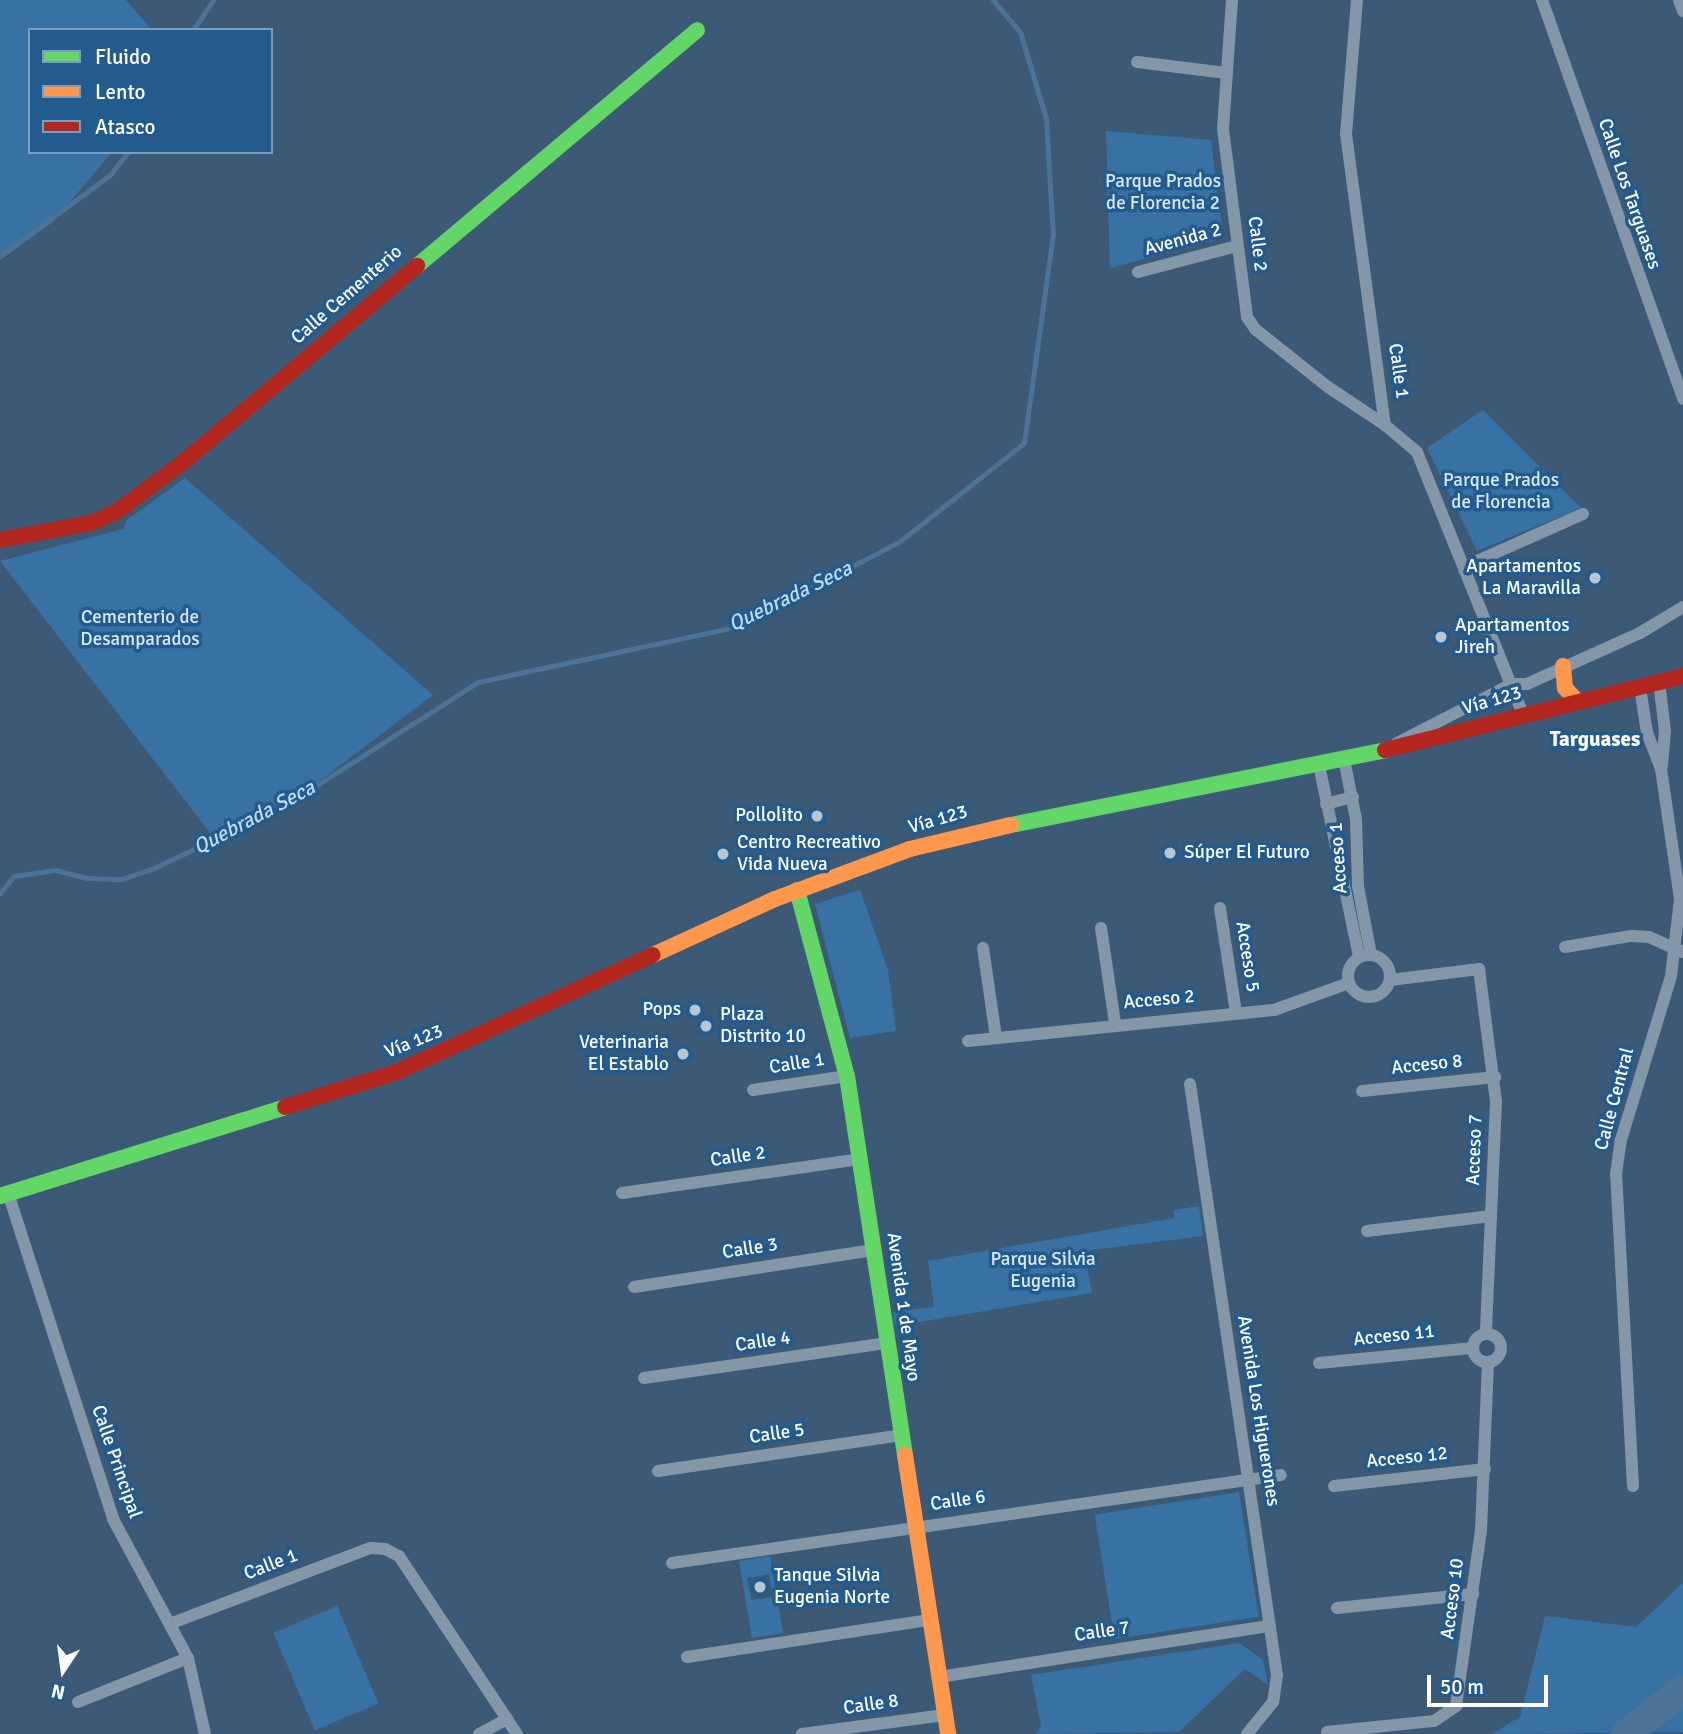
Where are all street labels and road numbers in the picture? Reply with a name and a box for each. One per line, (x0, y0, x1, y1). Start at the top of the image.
street label: Calle Los Targuases (1593, 116, 1665, 272)
street label: Calle 2 (1242, 215, 1272, 273)
street label: Avenida 2 (1142, 219, 1224, 261)
street label: Calle Cementerio (287, 241, 407, 349)
street label: Calle 1 (1383, 342, 1413, 400)
street label: Vía 123 (1460, 682, 1524, 720)
street label: Vía 123 (906, 801, 970, 839)
street label: Acceso 1 (1325, 822, 1353, 894)
street label: Acceso 5 (1230, 920, 1264, 994)
street label: Acceso 2 (1122, 986, 1196, 1014)
street label: Vía 123 (382, 1020, 446, 1064)
street label: Calle Central (1590, 1045, 1640, 1153)
street label: Calle 1 (768, 1048, 826, 1080)
street label: Acceso 8 (1390, 1050, 1464, 1080)
street label: Acceso 7 (1462, 1114, 1488, 1186)
street label: Calle 2 (709, 1142, 767, 1172)
street label: Avenida 1 de Mayo (881, 1231, 925, 1383)
street label: Calle 3 (721, 1233, 779, 1265)
street label: Avenida Los Higuerones (1232, 1314, 1284, 1508)
street label: Acceso 11 (1352, 1320, 1436, 1352)
street label: Calle 4 (734, 1327, 792, 1357)
street label: Calle Principal (86, 1402, 146, 1522)
street label: Calle 5 (748, 1419, 806, 1449)
street label: Acceso 12 (1365, 1442, 1449, 1474)
street label: Calle 6 (929, 1486, 987, 1516)
street label: Calle 1 (241, 1544, 301, 1586)
street label: Acceso 10 (1437, 1557, 1469, 1641)
street label: Calle 7 (1073, 1617, 1131, 1647)
street label: Calle 8 (842, 1690, 900, 1720)

